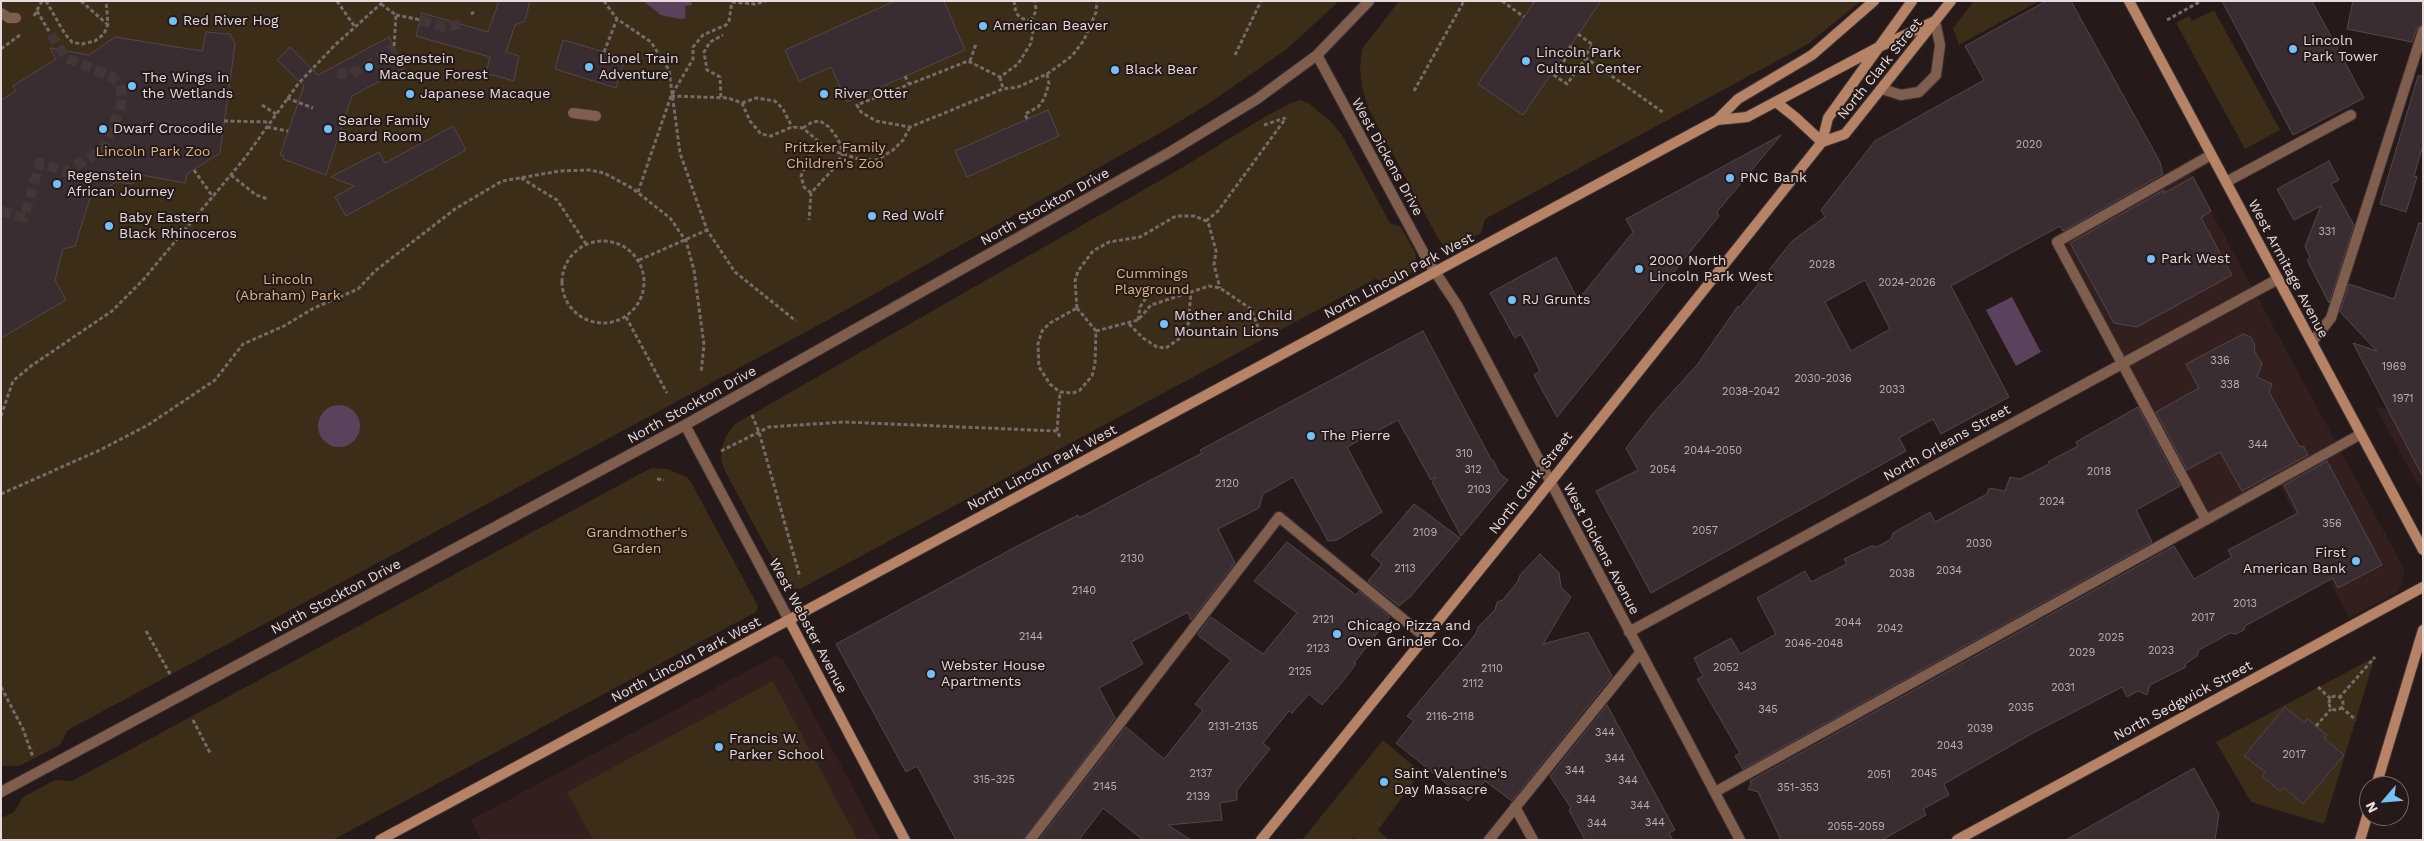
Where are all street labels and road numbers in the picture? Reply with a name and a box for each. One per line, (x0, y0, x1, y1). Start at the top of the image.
street label: North Clark Street (1834, 15, 1926, 123)
street label: West Dickens Drive (1348, 95, 1426, 219)
street label: North Stockton Drive (978, 165, 1112, 249)
street label: West Armitage Avenue (2244, 197, 2332, 341)
street label: North Lincoln Park West (1321, 229, 1477, 323)
street label: North Stockton Drive (625, 363, 759, 447)
street label: North Orleans Street (1881, 401, 2013, 485)
street label: North Lincoln Park West (964, 421, 1120, 515)
street label: North Clark Street (1486, 428, 1576, 538)
street label: West Dickens Avenue (1559, 480, 1643, 618)
street label: North Stockton Drive (268, 556, 404, 638)
street label: West Webster Avenue (765, 556, 851, 696)
street label: North Lincoln Park West (608, 613, 764, 707)
street label: North Sedgwick Street (2111, 657, 2255, 745)

